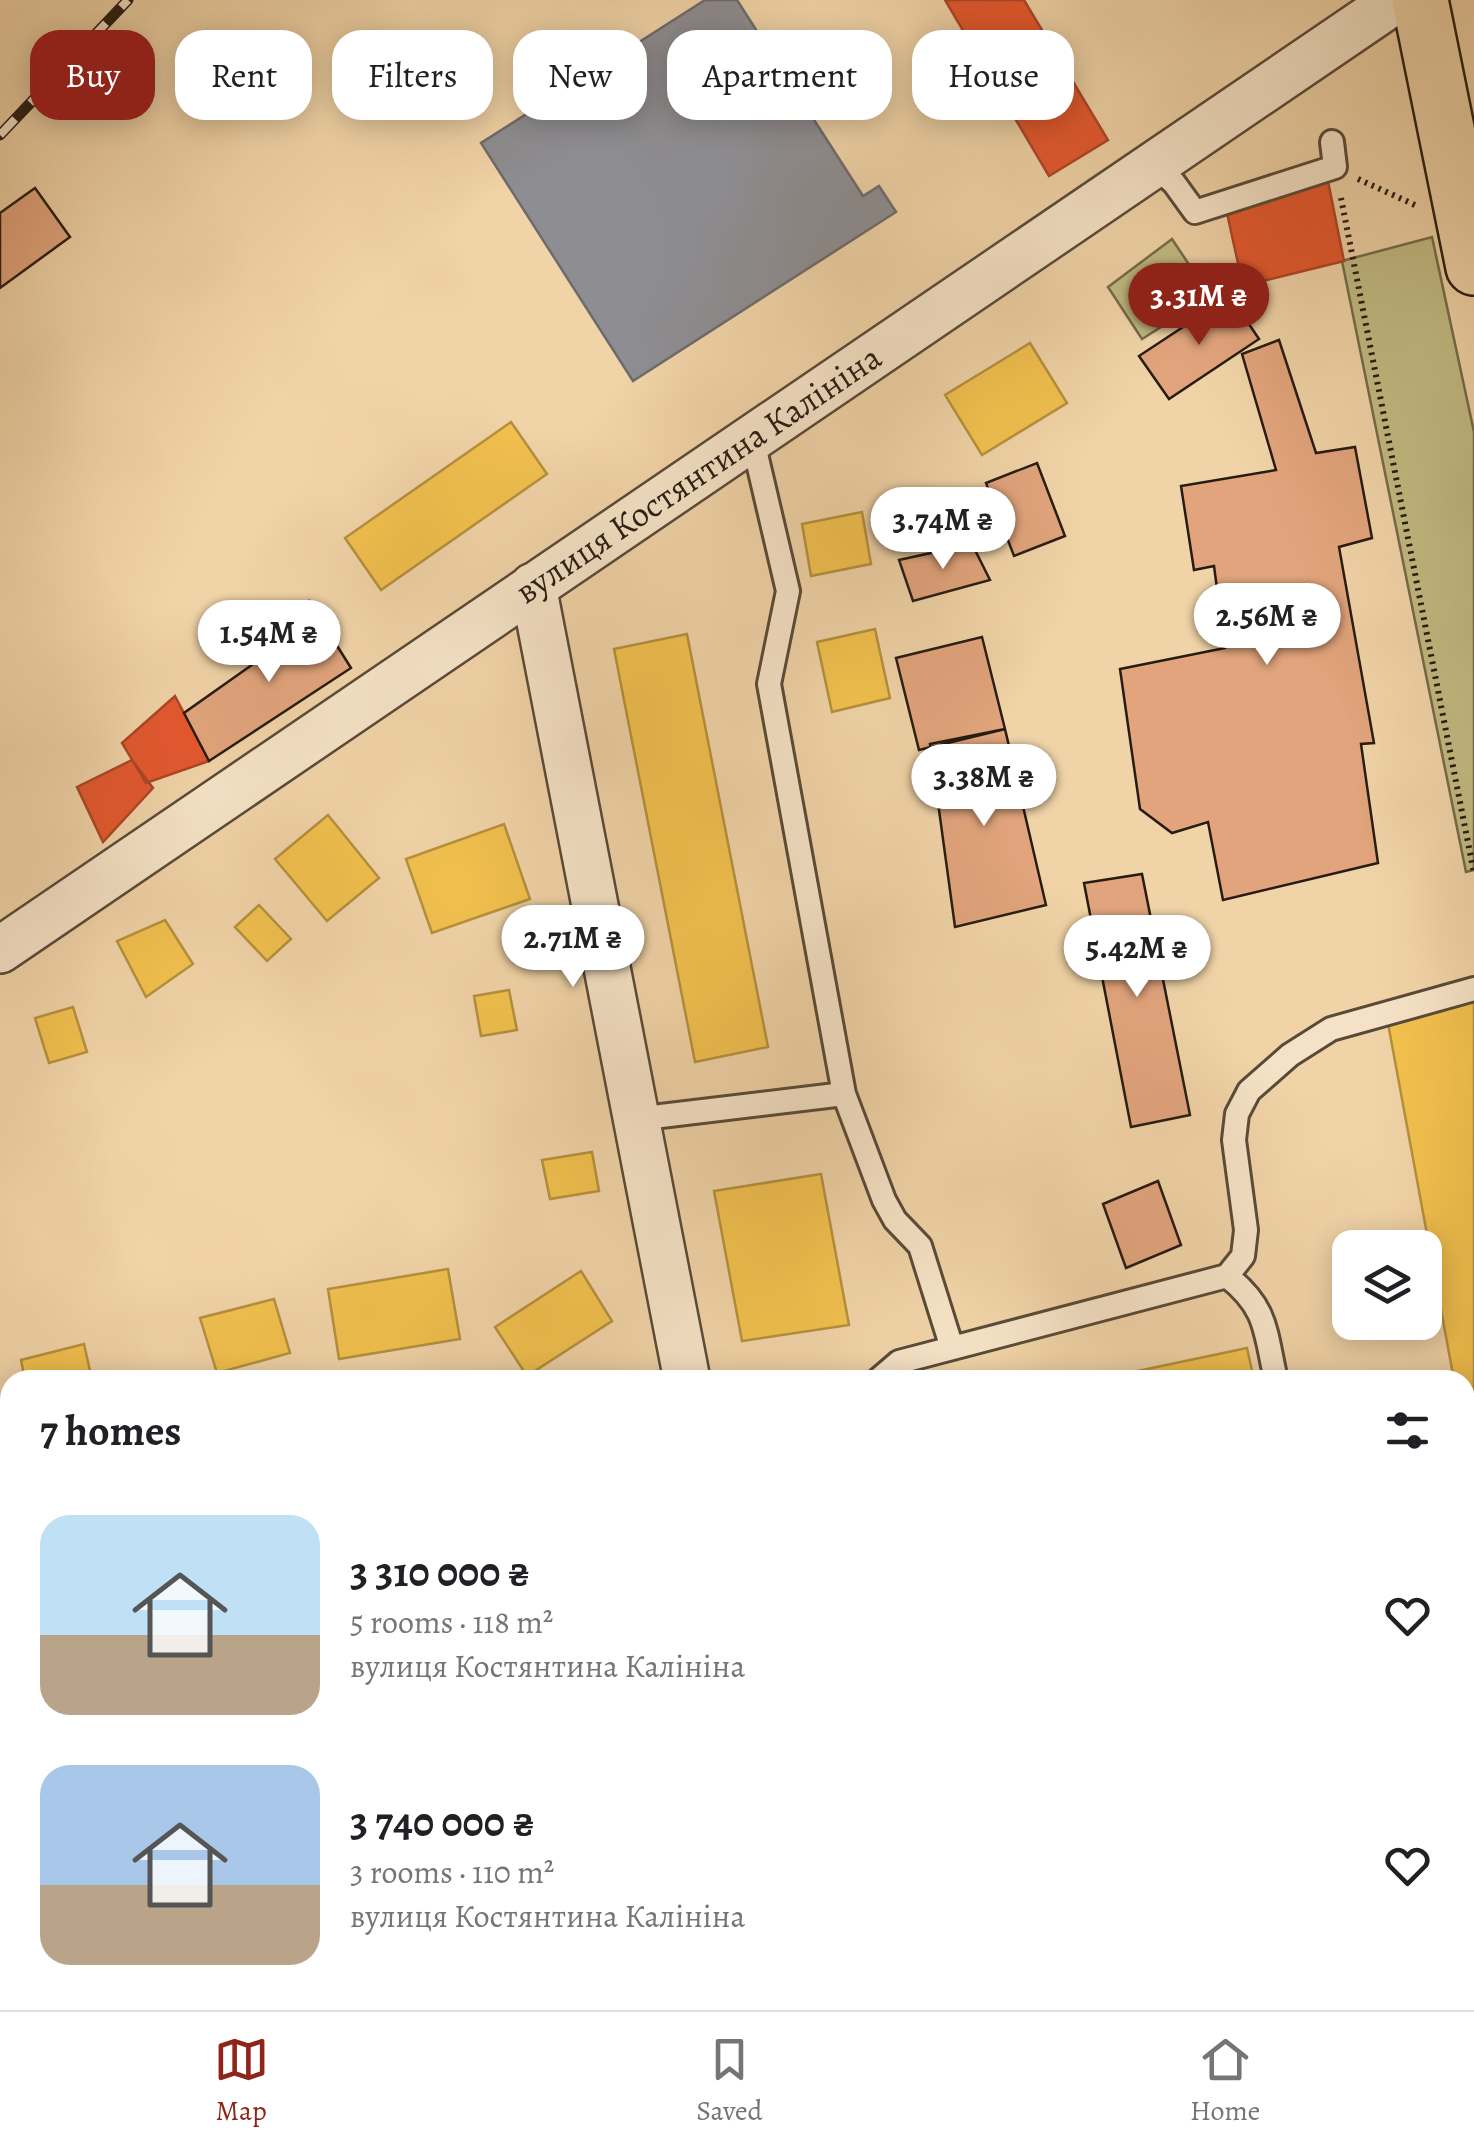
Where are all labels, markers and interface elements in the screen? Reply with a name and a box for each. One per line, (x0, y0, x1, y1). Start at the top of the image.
chip: Buy (30, 30, 155, 120)
chip: Rent (175, 30, 312, 120)
chip: Filters (332, 30, 493, 120)
chip: New (513, 30, 647, 120)
chip: Apartment (667, 30, 892, 120)
chip: House (912, 30, 1074, 120)
pin: 3.31M ₴ (1107, 263, 1291, 348)
text: 3.31M ₴ (1150, 273, 1248, 317)
street label: вулиця Костянтина Калініна (505, 333, 891, 615)
pin: 3.74M ₴ (851, 487, 1035, 572)
text: 3.74M ₴ (893, 497, 993, 541)
pin: 2.56M ₴ (1175, 583, 1359, 668)
text: 2.56M ₴ (1216, 593, 1318, 637)
pin: 1.54M ₴ (177, 600, 361, 685)
text: 1.54M ₴ (220, 610, 318, 654)
pin: 3.38M ₴ (892, 744, 1076, 829)
text: 3.38M ₴ (933, 754, 1035, 798)
pin: 2.71M ₴ (481, 905, 665, 990)
text: 2.71M ₴ (523, 915, 623, 959)
pin: 5.42M ₴ (1045, 915, 1229, 1000)
text: 5.42M ₴ (1086, 925, 1188, 969)
map controls (1332, 1230, 1442, 1340)
button: layers (1332, 1230, 1442, 1340)
text: 7 homes (40, 1402, 181, 1459)
icon: filters (1380, 1403, 1435, 1458)
text: 3 310 000 ₴ (350, 1543, 530, 1600)
icon: home (120, 1555, 240, 1675)
icon: heart (1380, 1588, 1435, 1643)
text: 5 rooms · 118 m² (350, 1600, 553, 1644)
text: вулиця Костянтина Калініна (350, 1644, 745, 1688)
text: 3 740 000 ₴ (350, 1793, 535, 1850)
icon: home (120, 1805, 240, 1925)
icon: heart (1380, 1838, 1435, 1893)
text: 3 rooms · 110 m² (350, 1850, 554, 1894)
text: вулиця Костянтина Калініна (350, 1894, 745, 1938)
tab: Map (214, 2032, 269, 2130)
tab: Saved (696, 2032, 763, 2130)
tab: Home (1190, 2032, 1260, 2130)

